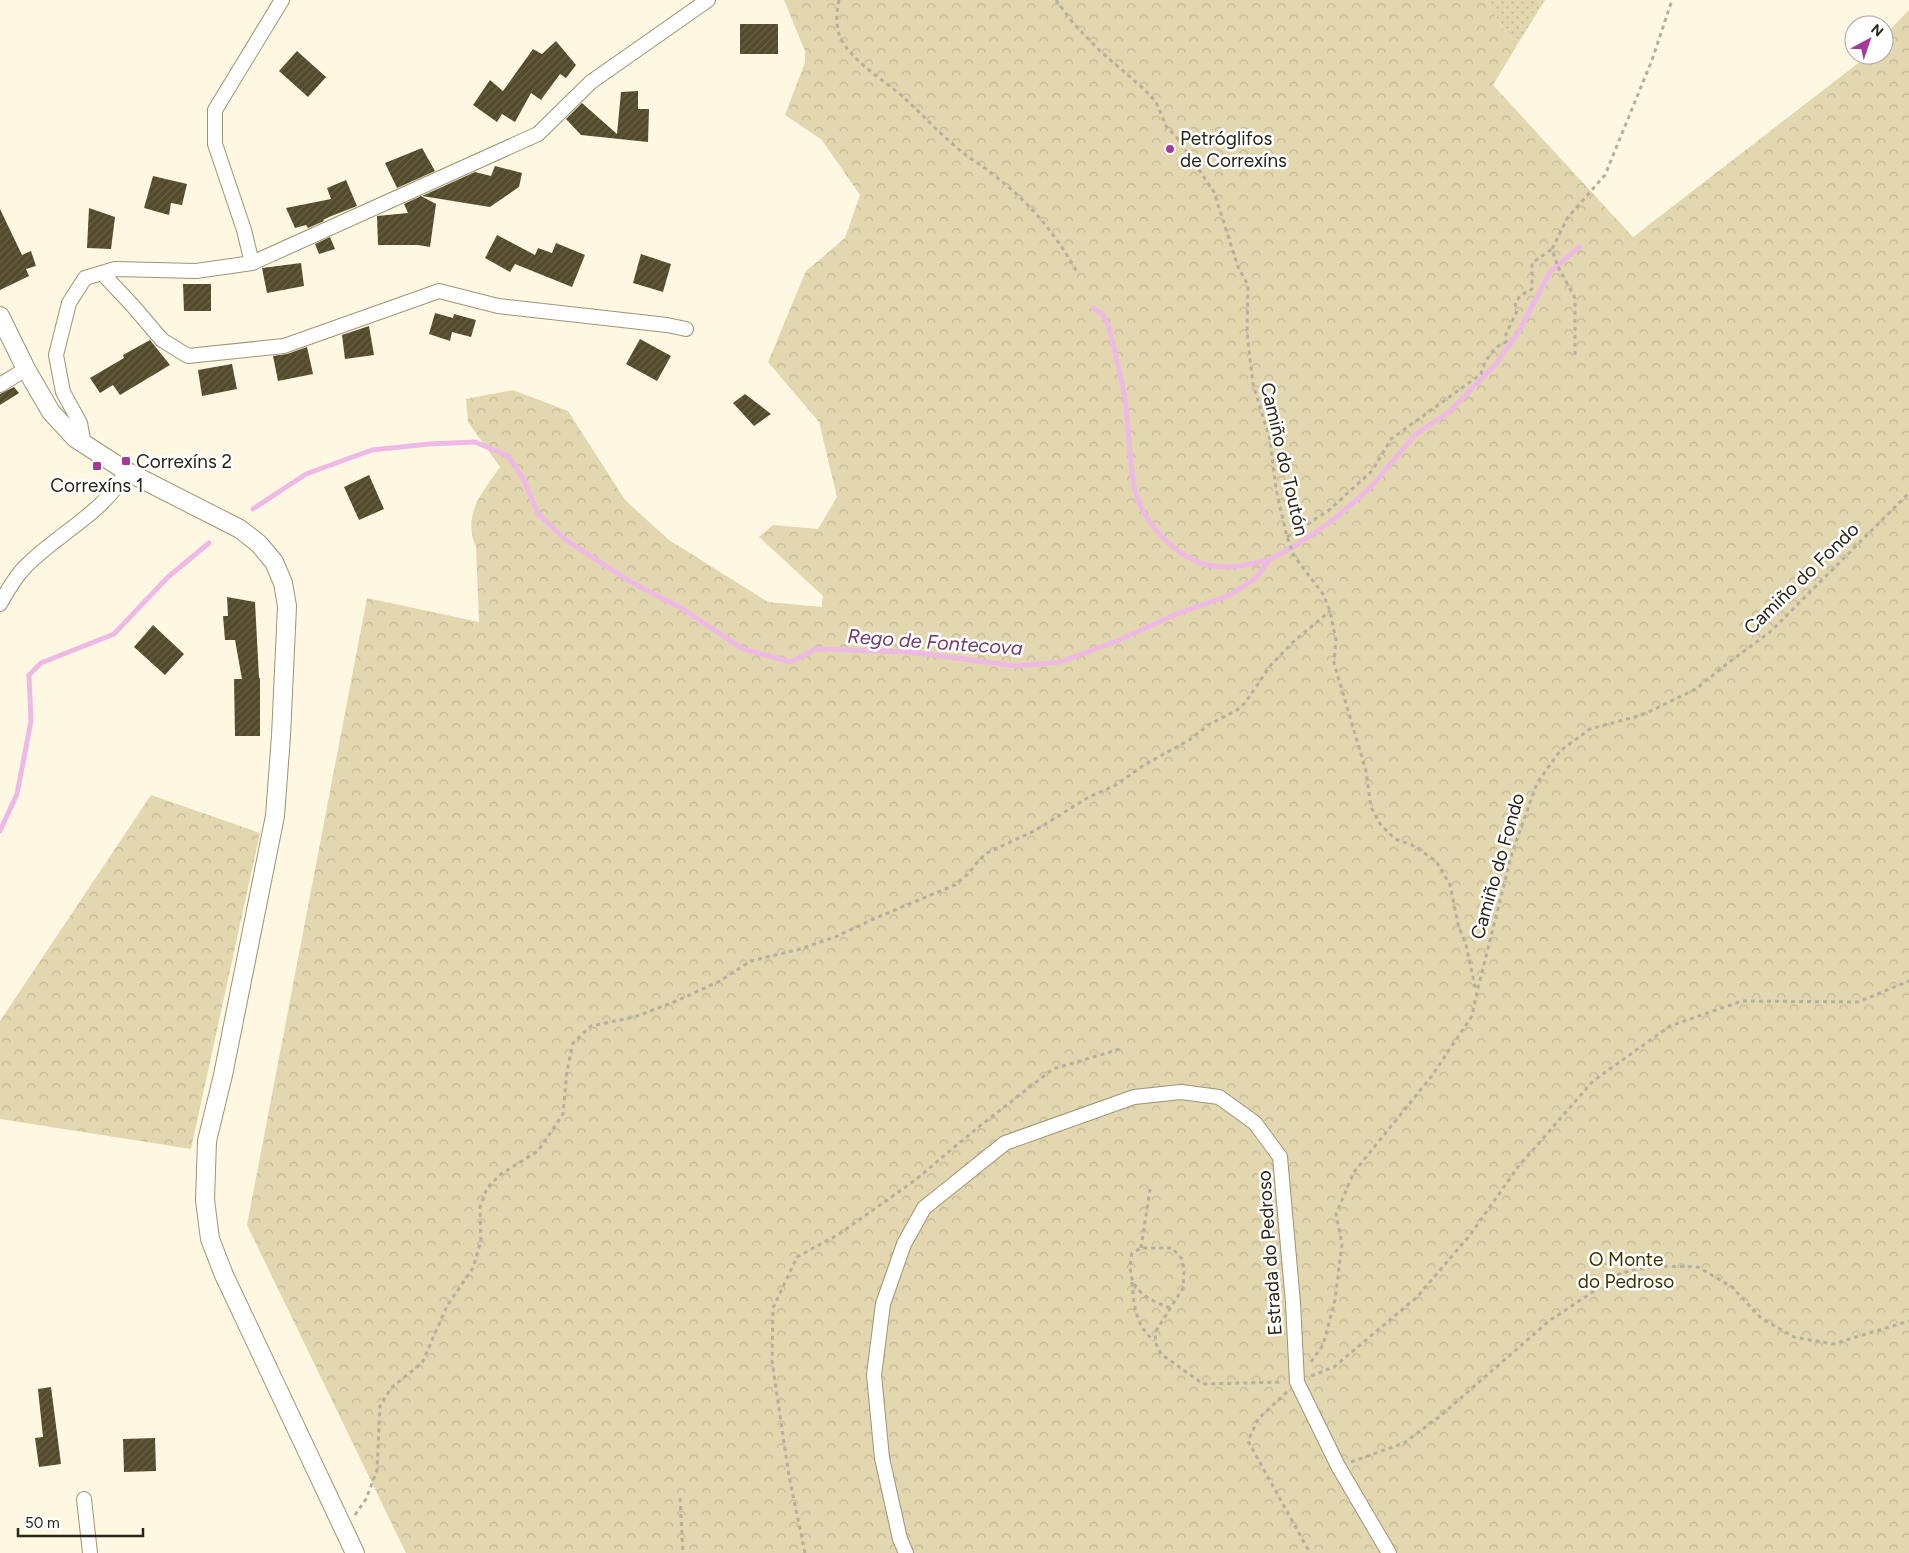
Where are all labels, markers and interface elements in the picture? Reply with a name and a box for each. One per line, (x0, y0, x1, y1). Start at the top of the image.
north arrow (1844, 15, 1894, 65)
text: N (1867, 20, 1887, 40)
place label: Petróglifos de Correxíns (1180, 127, 1287, 172)
marker: Petróglifos de Correxíns (1164, 143, 1176, 155)
street label: Camiño do Toutón (1256, 380, 1313, 538)
place label: Correxíns 2 (136, 450, 232, 473)
marker: Correxíns 2 (120, 455, 132, 467)
marker: Correxíns 1 (91, 460, 103, 472)
place label: Correxíns 1 (50, 474, 144, 497)
street label: Camiño do Fondo (1739, 518, 1864, 639)
water label: Rego de Fontecova (847, 624, 1024, 660)
street label: Camiño do Fondo (1466, 790, 1529, 942)
street label: Estrada do Pedroso (1252, 1170, 1287, 1336)
park label: O Monte do Pedroso (1578, 1248, 1674, 1293)
scale bar (18, 1506, 142, 1538)
text: 50 m (25, 1514, 60, 1532)

